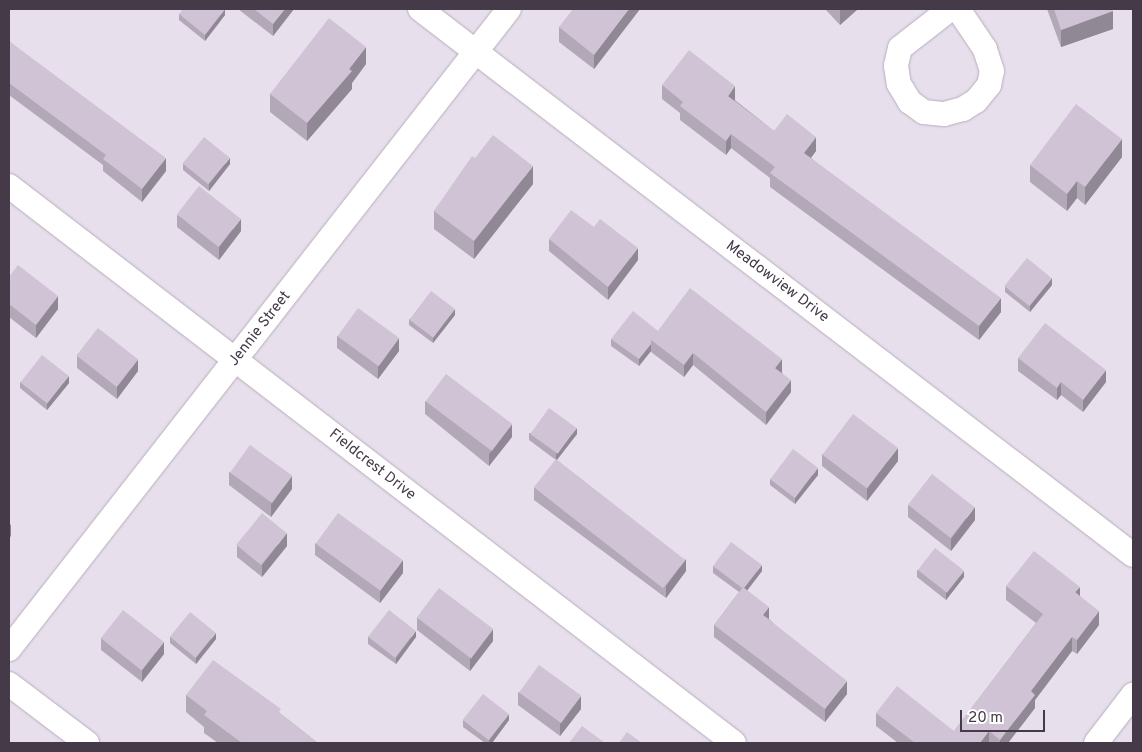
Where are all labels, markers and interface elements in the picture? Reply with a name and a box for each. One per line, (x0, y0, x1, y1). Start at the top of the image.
street label: Meadowview Drive (722, 237, 832, 327)
street label: Jennie Street (225, 288, 295, 370)
street label: Fieldcrest Drive (325, 426, 419, 504)
scale bar (962, 700, 1047, 732)
text: 20 m (968, 709, 1003, 728)

